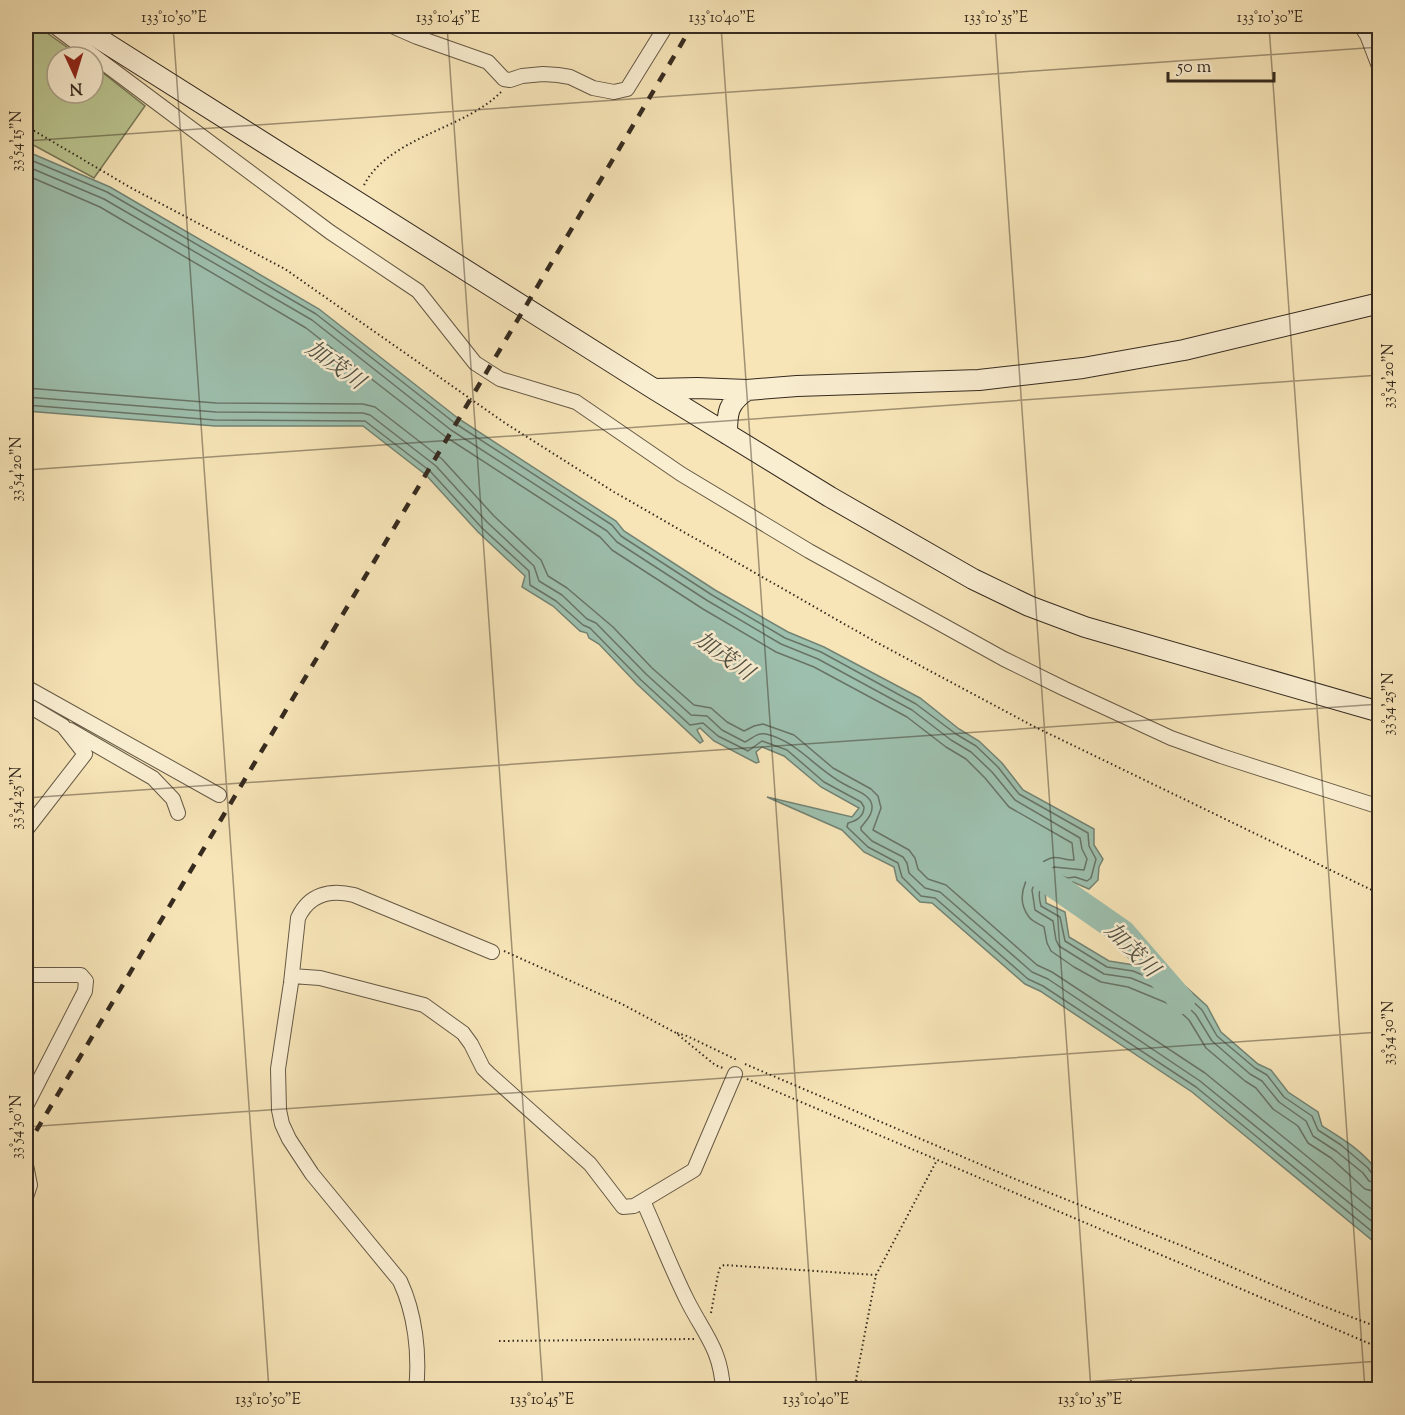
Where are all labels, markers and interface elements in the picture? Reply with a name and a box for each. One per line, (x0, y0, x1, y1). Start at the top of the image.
text: 133°10'50"E (141, 8, 207, 29)
text: 133°10'45"E (416, 8, 480, 29)
text: 133°10'40"E (689, 8, 755, 29)
text: 133°10'35"E (964, 8, 1028, 29)
text: 133°10'30"E (1237, 8, 1303, 29)
north arrow (45, 45, 105, 105)
scale bar (1168, 45, 1274, 83)
text: 50 m (1176, 55, 1212, 81)
text: N (68, 76, 83, 99)
text: 33°54'15"N (7, 110, 28, 172)
water label: 加茂川 (298, 334, 372, 400)
text: 33°54'20"N (1379, 343, 1400, 409)
text: 33°54'20"N (7, 436, 28, 502)
water label: 加茂川 (687, 625, 761, 691)
text: 33°54'25"N (1379, 673, 1400, 735)
text: 33°54'25"N (7, 767, 28, 829)
water label: 加茂川 (1096, 916, 1167, 987)
text: 33°54'30"N (1379, 1001, 1400, 1065)
text: 33°54'30"N (7, 1095, 28, 1159)
text: 133°10'50"E (235, 1390, 301, 1411)
text: 133°10'45"E (510, 1390, 574, 1411)
text: 133°10'40"E (783, 1390, 849, 1411)
text: 133°10'35"E (1058, 1390, 1122, 1411)

